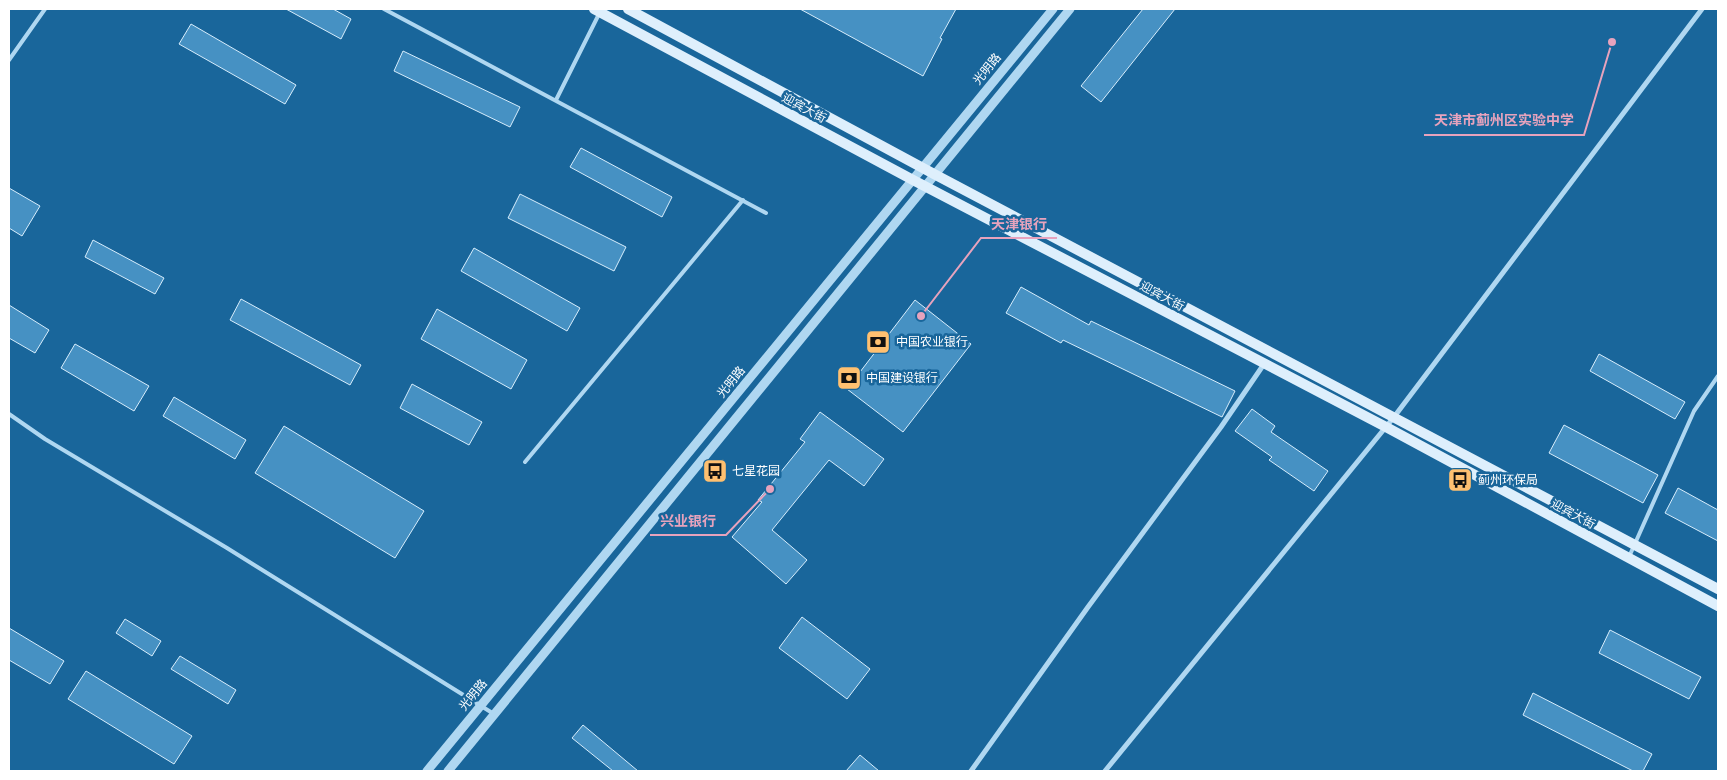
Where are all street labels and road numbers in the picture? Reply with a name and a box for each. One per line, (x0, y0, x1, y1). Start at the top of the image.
street label: 光明路 (970, 51, 1004, 87)
street label: 迎宾大街 (780, 91, 828, 125)
street label: 迎宾大街 (1138, 279, 1186, 313)
street label: 光明路 (714, 364, 748, 400)
street label: 迎宾大街 (1549, 497, 1597, 531)
street label: 光明路 (456, 677, 490, 713)

